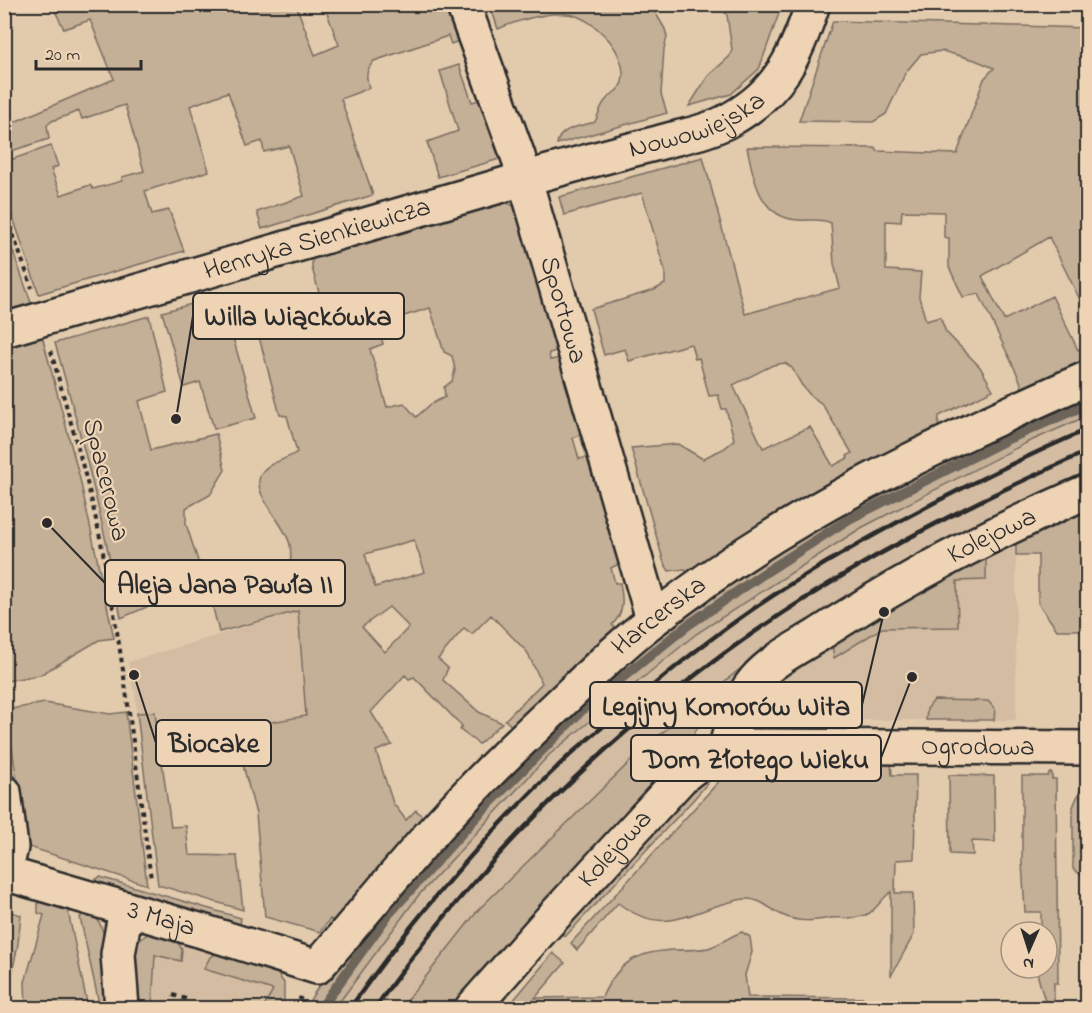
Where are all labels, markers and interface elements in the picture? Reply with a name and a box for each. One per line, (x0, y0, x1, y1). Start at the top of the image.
scale bar (36, 33, 141, 71)
text: 20 m (45, 43, 80, 69)
street label: Nowowiejska (625, 82, 774, 169)
street label: Henryka Sienkiewicza (199, 188, 435, 291)
street label: Sportowa (529, 252, 597, 368)
callout: Willa Wiąckówka (193, 293, 404, 339)
text: Willa Wiąckówka (204, 298, 392, 339)
street label: Spacerowa (71, 414, 139, 546)
street label: Kolejowa (941, 497, 1043, 575)
callout: Aleja Jana Pawła II (105, 560, 345, 606)
text: Aleja Jana Pawła II (117, 566, 333, 607)
street label: Harcerska (603, 566, 715, 666)
callout: Legijny Komorów Wita (590, 682, 862, 728)
text: Legijny Komorów Wita (602, 688, 850, 730)
callout: Biocake (156, 720, 271, 766)
text: Biocake (167, 725, 261, 766)
street label: Ogrodowa (921, 728, 1035, 767)
callout: Dom Złotego Wieku (631, 735, 881, 781)
text: Dom Złotego Wieku (641, 741, 869, 783)
street label: Kolejowa (569, 801, 662, 897)
street label: 3 Maja (123, 891, 200, 947)
north arrow (999, 920, 1059, 980)
text: N (1022, 951, 1034, 975)

